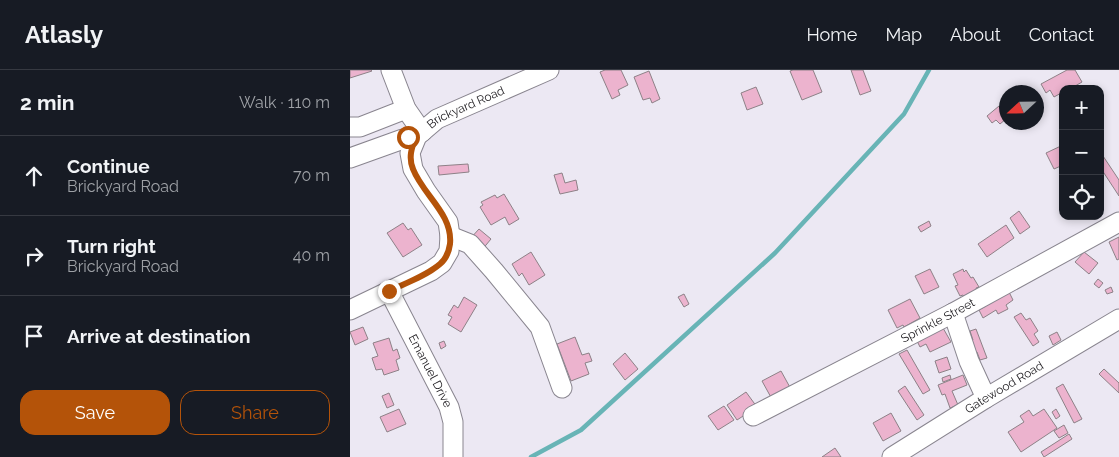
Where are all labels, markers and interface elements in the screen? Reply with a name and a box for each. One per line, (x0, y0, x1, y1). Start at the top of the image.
text: Atlasly (25, 20, 103, 49)
text: Home (806, 24, 857, 45)
text: Map (885, 24, 922, 45)
text: About (950, 24, 1001, 45)
text: Contact (1029, 24, 1094, 45)
street label: Brickyard Road (424, 83, 507, 132)
north arrow (999, 85, 1044, 130)
map controls (1059, 85, 1104, 220)
button: + (1059, 85, 1104, 130)
text: 2 min (20, 90, 74, 115)
text: Walk · 110 m (239, 93, 330, 112)
route start (397, 126, 420, 149)
button: − (1059, 130, 1104, 175)
text: Continue (67, 155, 150, 177)
icon: ahead (20, 162, 48, 190)
text: 70 m (293, 166, 330, 185)
button: locate (1059, 175, 1104, 220)
text: Brickyard Road (67, 177, 179, 196)
text: Turn right (67, 235, 156, 257)
icon: right (20, 242, 48, 270)
text: 40 m (293, 246, 330, 265)
text: Brickyard Road (67, 257, 179, 276)
route end (378, 280, 401, 303)
street label: Sprinkle Street (898, 295, 977, 346)
icon: arrive (20, 322, 48, 350)
text: Arrive at destination (67, 325, 251, 347)
street label: Emanuel Drive (406, 332, 455, 410)
street label: Gatewood Road (962, 359, 1046, 416)
button: Save (20, 390, 170, 435)
button: Share (180, 390, 330, 435)

